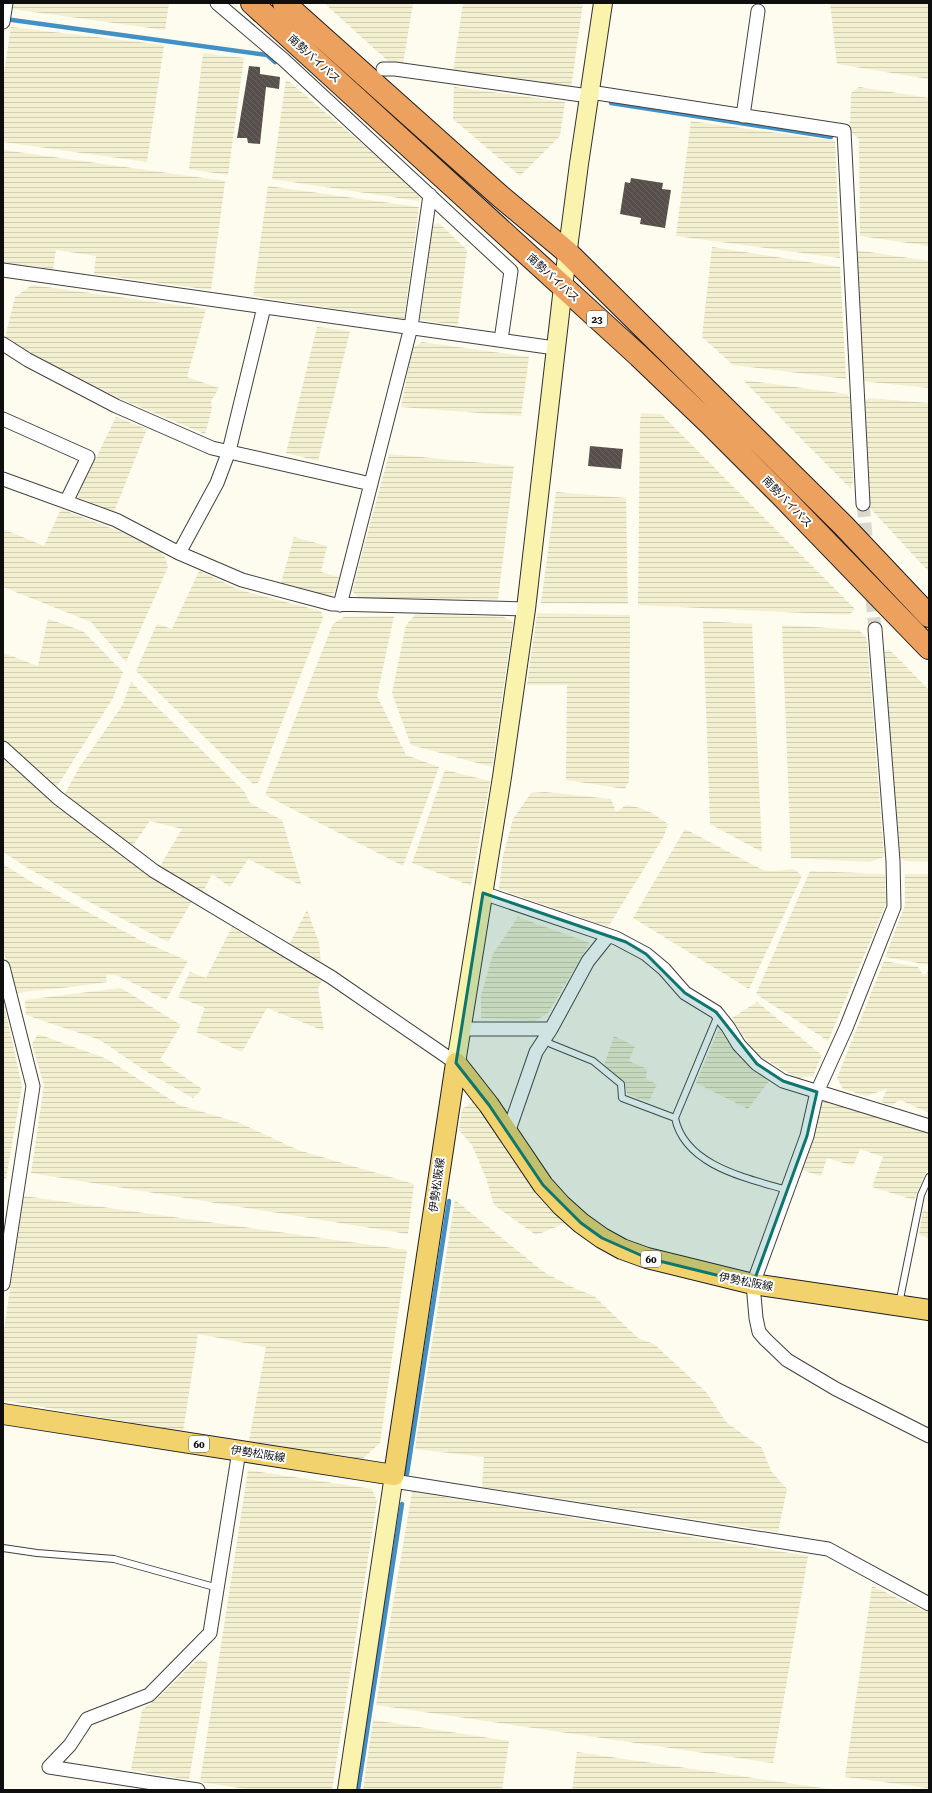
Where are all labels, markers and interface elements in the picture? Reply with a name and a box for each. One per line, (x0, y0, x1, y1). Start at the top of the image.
street label: 南勢バイパス (285, 32, 343, 86)
street label: 南勢バイパス (524, 251, 582, 305)
road number: 23 (587, 311, 607, 327)
street label: 南勢バイパス (759, 474, 815, 530)
street label: 伊勢松阪線 (427, 1157, 447, 1213)
road number: 60 (641, 1251, 661, 1267)
street label: 伊勢松阪線 (718, 1270, 774, 1294)
road number: 60 (189, 1436, 209, 1452)
street label: 伊勢松阪線 (230, 1443, 286, 1465)

